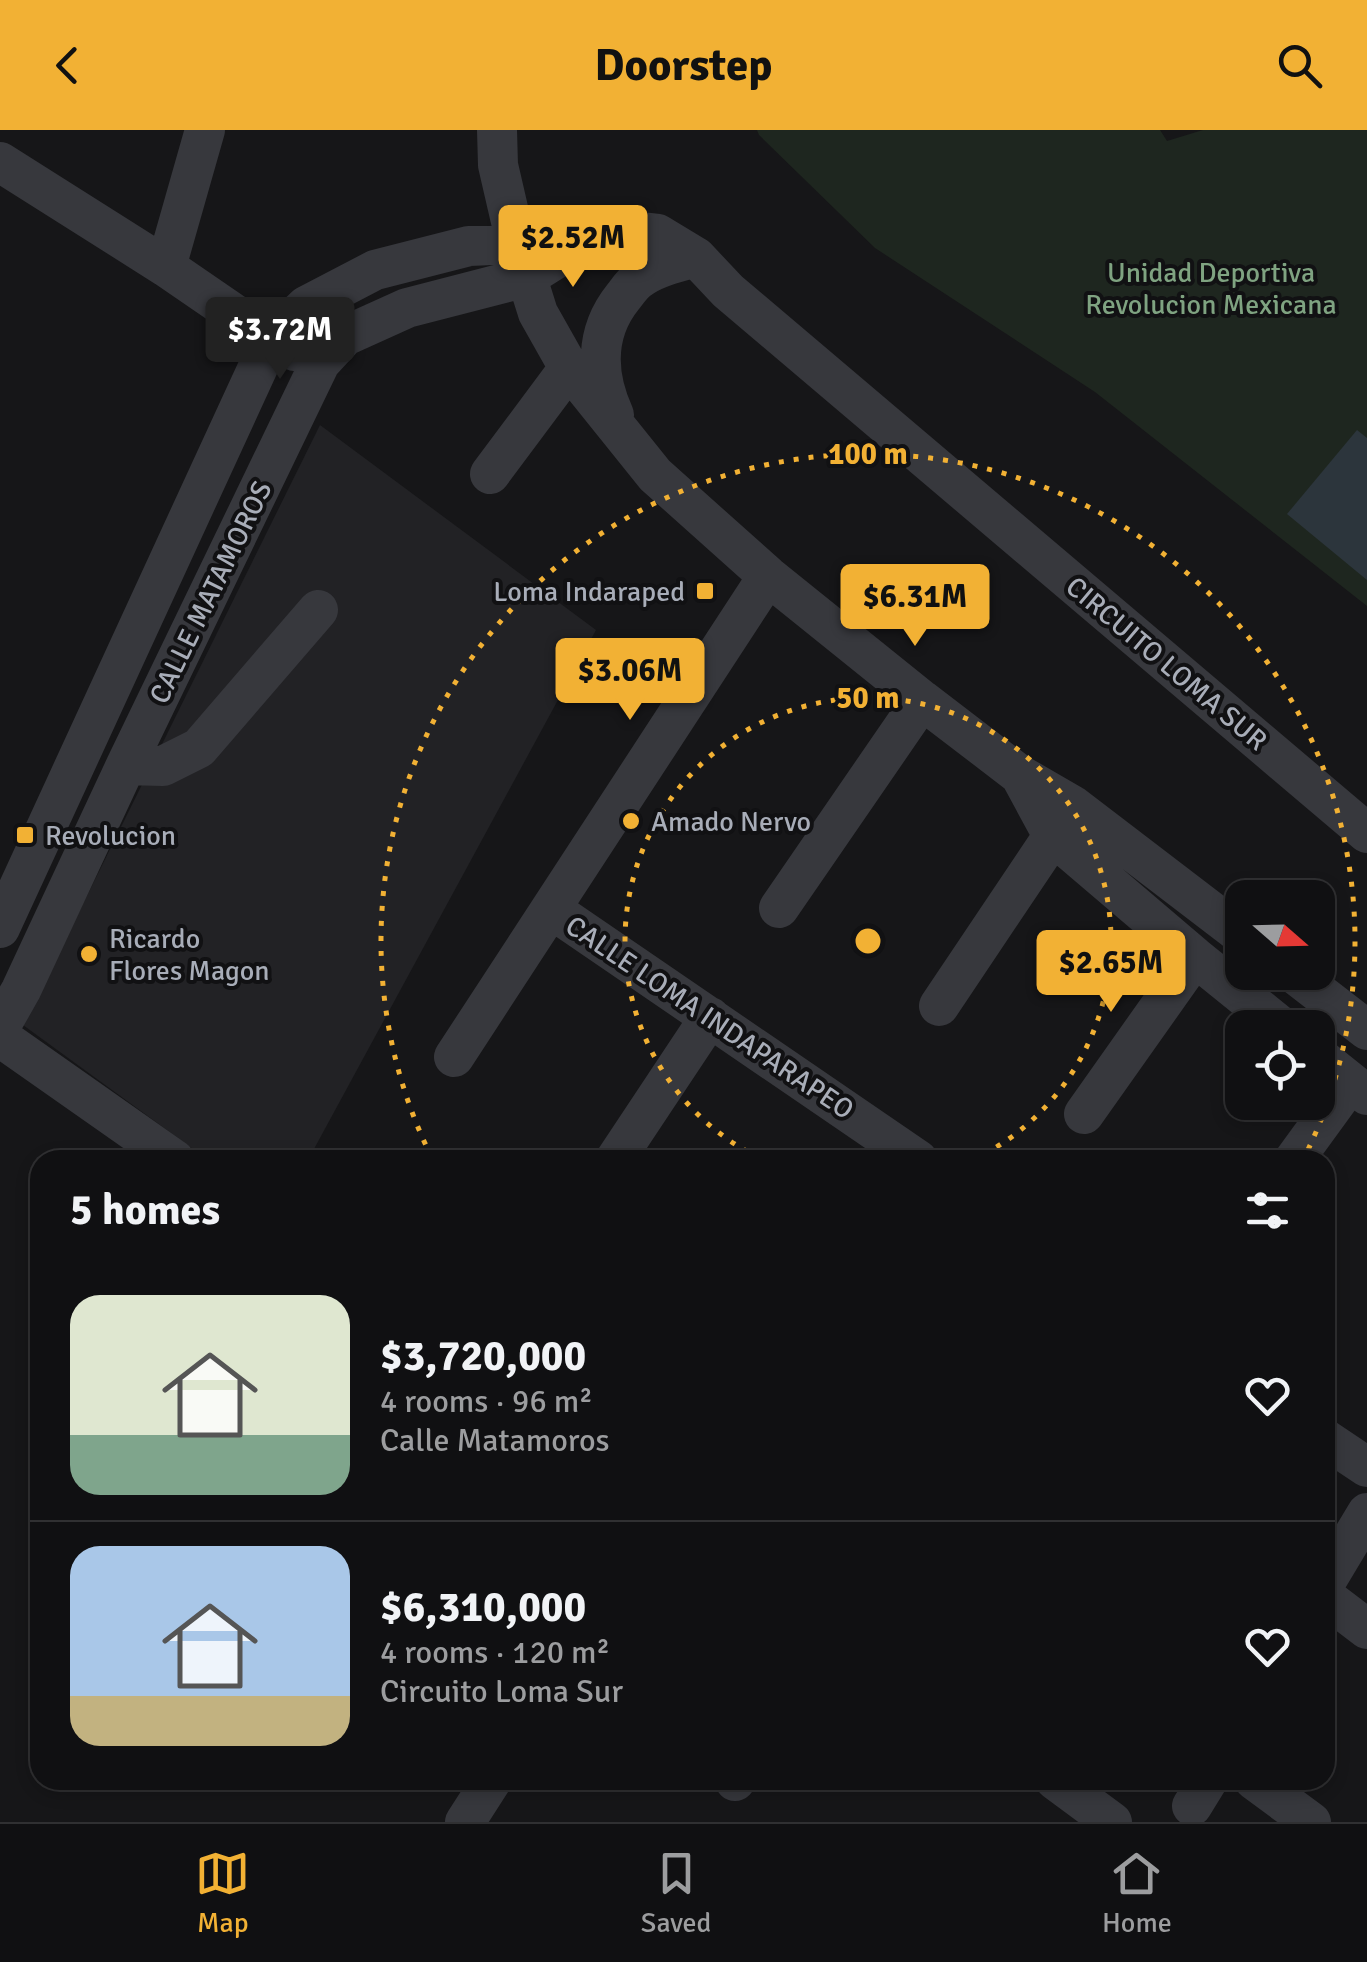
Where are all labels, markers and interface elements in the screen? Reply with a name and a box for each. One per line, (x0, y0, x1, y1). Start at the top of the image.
icon: back (40, 38, 95, 93)
text: Doorstep (595, 38, 772, 93)
icon: search (1272, 38, 1327, 93)
pin: $2.52M (492, 205, 654, 290)
text: $2.52M (521, 218, 625, 257)
park label: Unidad Deportiva Revolucion Mexicana (1085, 256, 1337, 322)
pin: $3.72M (199, 297, 361, 382)
text: $3.72M (228, 310, 332, 349)
text: 100 m (828, 436, 908, 473)
street label: CALLE MATAMOROS (142, 476, 280, 709)
pin: $6.31M (834, 564, 996, 649)
street label: CIRCUITO LOMA SUR (1059, 570, 1274, 758)
place label: Loma Indaraped (493, 575, 685, 609)
text: $6.31M (863, 577, 967, 616)
marker: Loma Indaraped (694, 580, 716, 602)
pin: $3.06M (549, 638, 711, 723)
text: $3.06M (578, 651, 682, 690)
text: 50 m (836, 680, 900, 717)
place label: Amado Nervo (651, 805, 811, 839)
marker: Amado Nervo (620, 810, 642, 832)
place label: Revolucion (45, 819, 176, 853)
marker: Revolucion (14, 824, 36, 846)
north arrow (1225, 880, 1335, 990)
map controls (1225, 880, 1335, 1120)
street label: CALLE LOMA INDAPARAPEO (559, 909, 860, 1127)
place label: Ricardo Flores Magon (109, 922, 270, 988)
centre of rings (850, 923, 886, 959)
pin: $2.65M (1030, 930, 1192, 1015)
marker: Ricardo Flores Magon (78, 943, 100, 965)
text: $2.65M (1059, 943, 1163, 982)
button: locate (1225, 1010, 1335, 1120)
icon: filters (1240, 1183, 1295, 1238)
text: 5 homes (70, 1185, 220, 1236)
text: $3,720,000 (380, 1331, 586, 1382)
icon: home (150, 1335, 270, 1455)
icon: heart (1240, 1368, 1295, 1423)
text: 4 rooms · 96 m² (380, 1382, 593, 1421)
text: Calle Matamoros (380, 1421, 610, 1460)
text: $6,310,000 (380, 1582, 586, 1633)
icon: home (150, 1586, 270, 1706)
icon: heart (1240, 1619, 1295, 1674)
text: 4 rooms · 120 m² (380, 1633, 610, 1672)
text: Circuito Loma Sur (380, 1672, 623, 1711)
tab: Map (195, 1846, 250, 1940)
tab: Saved (641, 1846, 711, 1940)
tab: Home (1102, 1846, 1172, 1940)

